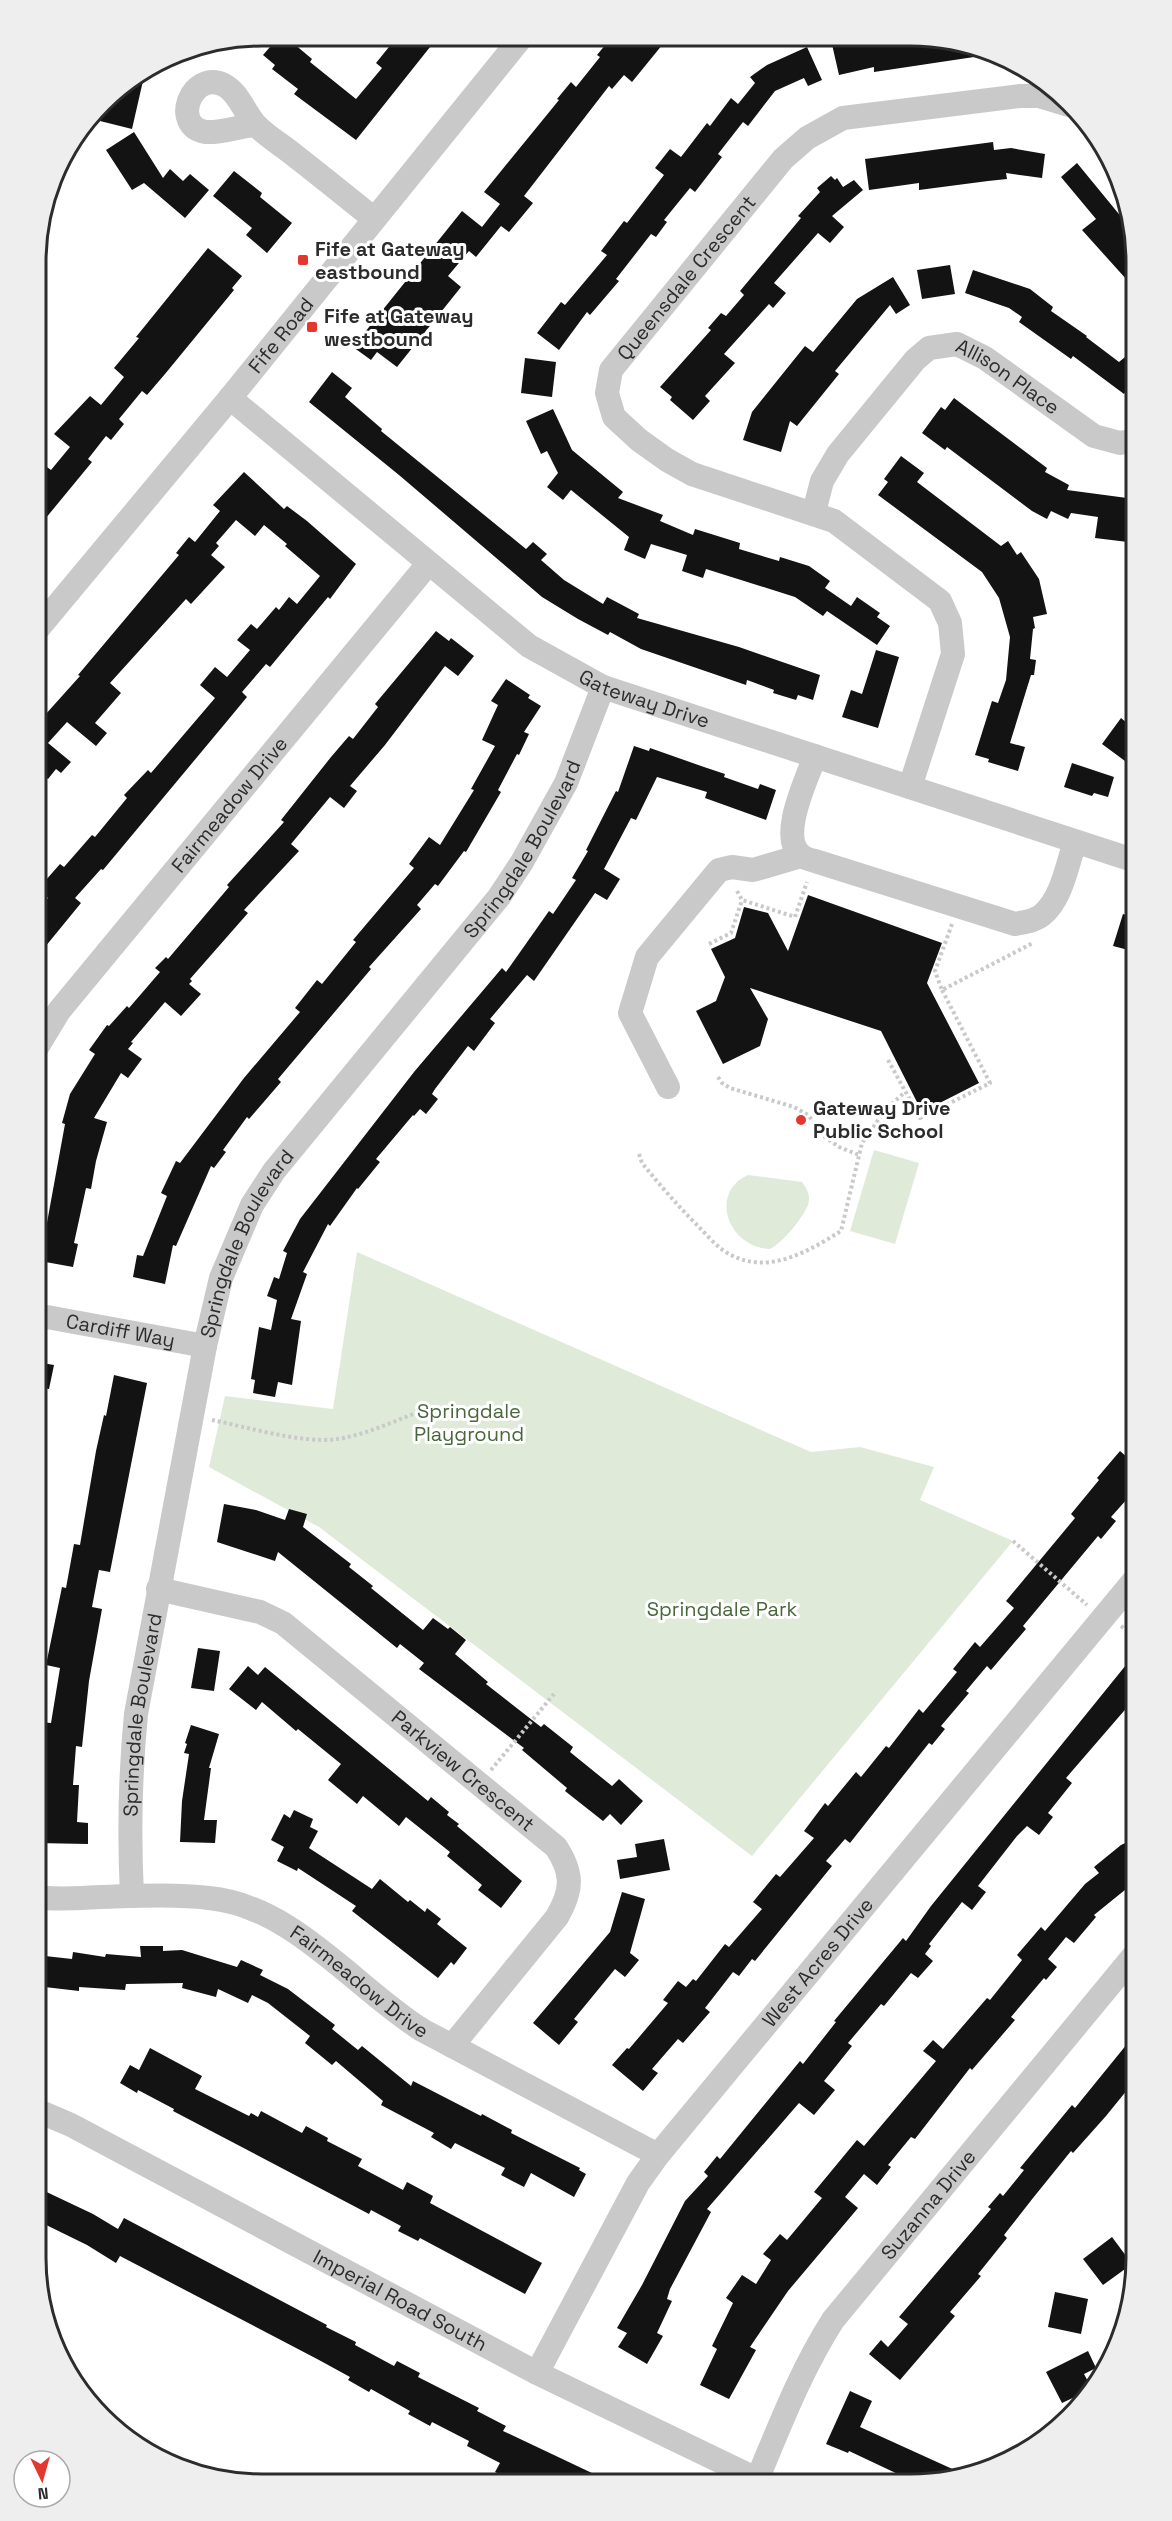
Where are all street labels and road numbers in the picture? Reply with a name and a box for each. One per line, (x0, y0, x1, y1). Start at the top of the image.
street label: Queensdale Crescent (611, 190, 761, 366)
street label: Fife Road (242, 292, 319, 378)
street label: Allison Place (952, 333, 1065, 420)
street label: Gateway Drive (574, 663, 713, 734)
street label: Fairmeadow Drive (166, 731, 293, 878)
street label: Springdale Boulevard (458, 756, 587, 943)
street label: Springdale Boulevard (194, 1144, 300, 1340)
street label: Cardiff Way (64, 1308, 177, 1353)
street label: Springdale Boulevard (117, 1611, 168, 1817)
street label: Parkview Crescent (386, 1704, 540, 1837)
street label: West Acres Drive (756, 1892, 879, 2032)
street label: Fairmeadow Drive (285, 1919, 433, 2044)
street label: Suzanna Drive (875, 2144, 981, 2265)
street label: Imperial Road South (309, 2243, 492, 2357)

